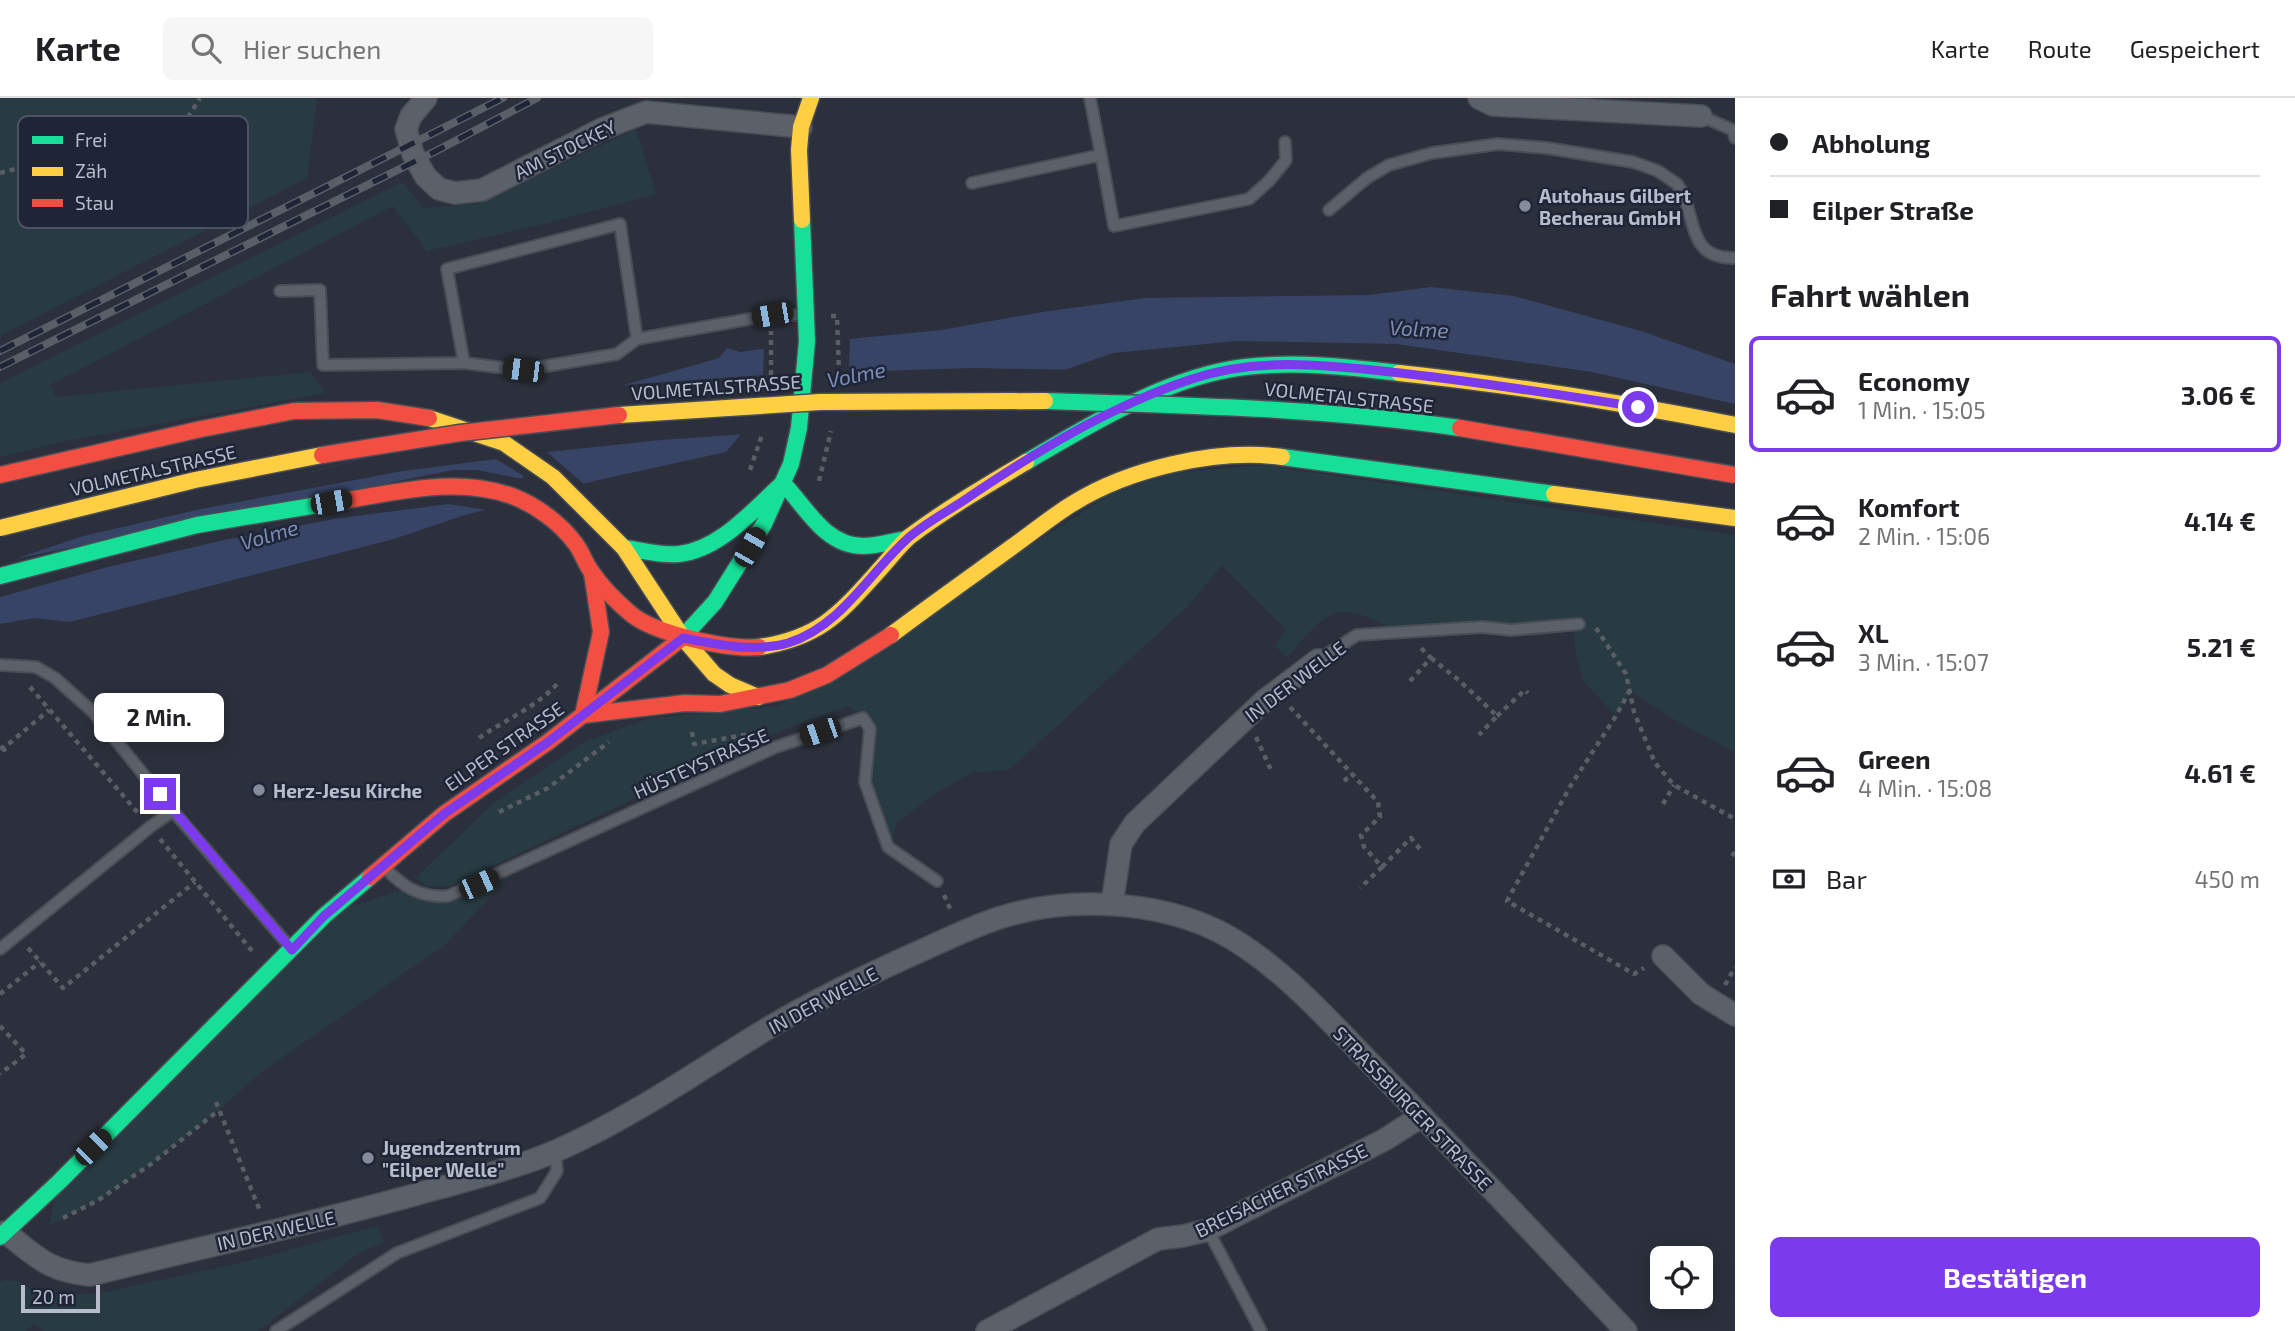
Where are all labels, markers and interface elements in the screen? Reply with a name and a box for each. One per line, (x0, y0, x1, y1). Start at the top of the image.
search box (163, 17, 653, 80)
text: Karte (35, 28, 121, 68)
icon: search (187, 29, 225, 67)
text: Hier suchen (243, 33, 381, 64)
text: Karte (1931, 34, 1990, 63)
text: Route (2028, 34, 2092, 63)
text: Gespeichert (2130, 34, 2260, 63)
street label: AM STOCKEY (510, 114, 620, 183)
legend (18, 116, 248, 228)
text: Abholung (1812, 127, 1930, 158)
text: Frei (75, 128, 107, 151)
text: Zäh (75, 159, 107, 182)
place label: Autohaus Gilbert Becherau GmbH (1539, 184, 1691, 229)
text: Stau (75, 191, 114, 214)
text: Eilper Straße (1812, 194, 1974, 225)
marker: Autohaus Gilbert Becherau GmbH (1517, 198, 1533, 214)
text: Fahrt wählen (1770, 275, 1970, 313)
car (750, 301, 795, 329)
water label: Volme (1389, 314, 1449, 342)
water label: Volme (824, 356, 888, 392)
car (501, 357, 546, 383)
icon: car (1774, 363, 1837, 426)
text: Economy (1858, 365, 1970, 396)
street label: VOLMETALSTRASSE (630, 370, 802, 404)
street label: VOLMETALSTRASSE (1263, 377, 1435, 417)
text: 3.06 € (2181, 379, 2256, 410)
route start (1622, 391, 1654, 423)
text: 1 Min. · 15:05 (1858, 396, 1986, 424)
street label: VOLMETALSTRASSE (68, 440, 238, 500)
car (309, 488, 354, 516)
icon: car (1774, 489, 1837, 552)
text: Komfort (1858, 491, 1960, 522)
text: 4.14 € (2184, 505, 2256, 536)
water label: Volme (237, 514, 301, 554)
text: 2 Min. · 15:06 (1858, 522, 1990, 550)
car (731, 524, 770, 570)
icon: car (1774, 615, 1837, 678)
text: XL (1858, 617, 1889, 648)
text: 5.21 € (2187, 631, 2256, 662)
street label: IN DER WELLE (1240, 636, 1350, 726)
text: 3 Min. · 15:07 (1858, 648, 1989, 676)
callout: 2 Min. (95, 692, 225, 742)
street label: EILPER STRASSE (440, 696, 568, 796)
text: 2 Min. (126, 703, 192, 731)
car (797, 715, 844, 749)
street label: HÜSTEYSTRASSE (630, 723, 772, 803)
icon: car (1774, 741, 1837, 804)
text: Green (1858, 743, 1931, 774)
text: 4.61 € (2184, 757, 2256, 788)
text: 4 Min. · 15:08 (1858, 774, 1992, 802)
route end (144, 778, 176, 810)
place label: Herz-Jesu Kirche (273, 779, 423, 802)
marker: Herz-Jesu Kirche (251, 782, 267, 798)
icon: cash (1770, 860, 1808, 898)
text: Bar (1826, 863, 1867, 894)
text: 450 m (2194, 865, 2260, 893)
car (456, 866, 503, 902)
street label: IN DER WELLE (764, 962, 882, 1038)
street label: STRASSBURGER STRASSE (1329, 1021, 1497, 1195)
car (71, 1125, 116, 1169)
place label: Jugendzentrum "Eilper Welle" (382, 1136, 521, 1181)
street label: BREISACHER STRASSE (1191, 1138, 1371, 1242)
marker: Jugendzentrum "Eilper Welle" (360, 1150, 376, 1166)
street label: IN DER WELLE (215, 1205, 337, 1255)
button: Bestätigen (1770, 1237, 2260, 1317)
map controls (1650, 1246, 1713, 1309)
button: locate (1650, 1246, 1713, 1309)
scale bar (21, 1282, 100, 1314)
text: 20 m (32, 1285, 75, 1308)

